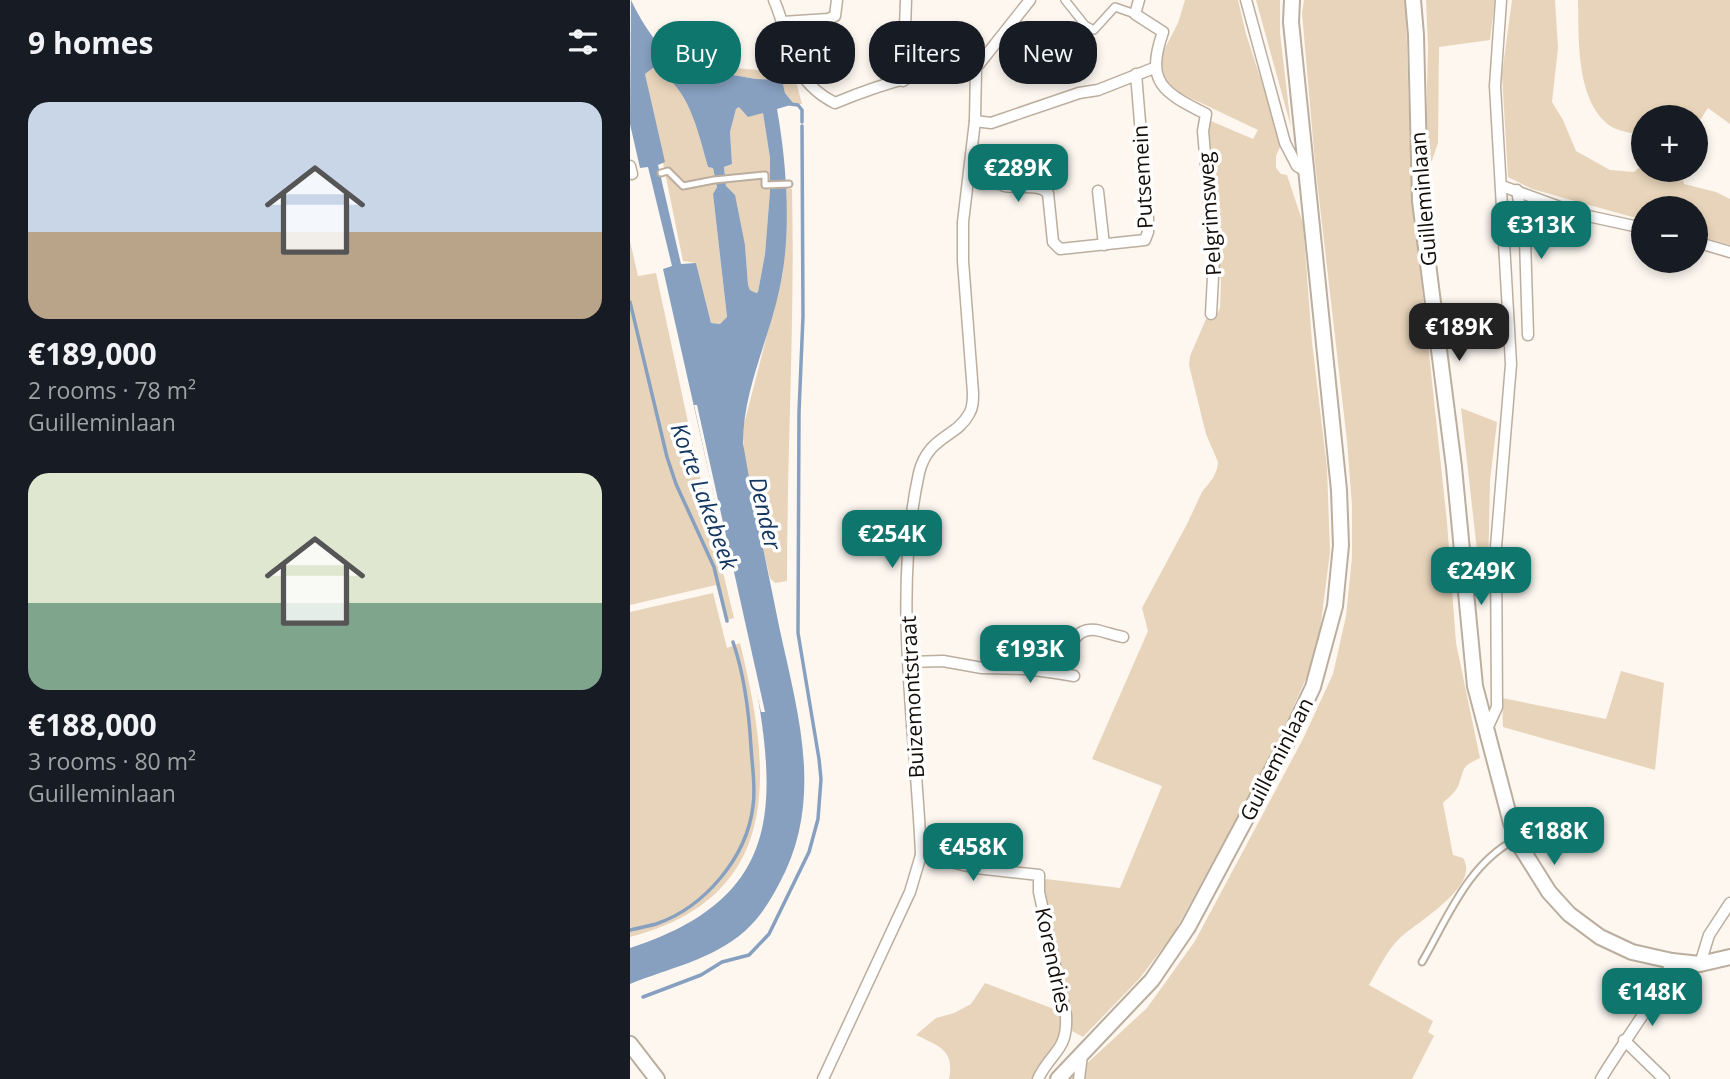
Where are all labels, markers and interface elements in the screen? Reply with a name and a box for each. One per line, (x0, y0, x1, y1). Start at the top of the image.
chip: Buy (651, 21, 741, 84)
chip: Rent (755, 21, 855, 84)
chip: Filters (869, 21, 985, 84)
chip: New (999, 21, 1097, 84)
text: 9 homes (28, 22, 153, 63)
icon: filters (564, 23, 602, 61)
map controls (1631, 105, 1708, 273)
button: + (1631, 105, 1708, 182)
street label: Putsemein (1125, 124, 1159, 230)
street label: Guilleminlaan (1403, 131, 1443, 267)
pin: €289K (969, 144, 1067, 204)
icon: home (252, 147, 378, 273)
text: €289K (984, 151, 1052, 183)
street label: Pelgrimsweg (1191, 151, 1227, 277)
button: − (1631, 196, 1708, 273)
pin: €313K (1492, 202, 1590, 261)
text: €313K (1507, 208, 1575, 240)
pin: €189K (1410, 304, 1508, 363)
text: €189K (1425, 310, 1493, 342)
text: €189,000 (28, 333, 157, 374)
text: 2 rooms · 78 m² (28, 374, 196, 406)
text: Guilleminlaan (28, 406, 176, 438)
water label: Korte Lakebeek (664, 418, 747, 575)
water label: Dender (742, 473, 790, 553)
pin: €254K (843, 510, 941, 570)
text: €254K (858, 517, 926, 549)
icon: home (252, 518, 378, 644)
pin: €249K (1432, 548, 1530, 607)
text: €249K (1447, 554, 1515, 586)
street label: Buizemontstraat (894, 615, 930, 779)
pin: €193K (981, 626, 1079, 685)
text: €193K (996, 632, 1064, 664)
street label: Guilleminlaan (1233, 693, 1319, 825)
text: €188,000 (28, 704, 157, 745)
text: 3 rooms · 80 m² (28, 745, 196, 777)
text: Guilleminlaan (28, 777, 176, 809)
pin: €188K (1505, 808, 1603, 867)
text: €188K (1520, 814, 1588, 846)
pin: €458K (924, 824, 1022, 883)
text: €458K (939, 830, 1007, 862)
street label: Korendries (1029, 905, 1079, 1015)
pin: €148K (1603, 968, 1701, 1028)
text: €148K (1618, 975, 1686, 1007)

